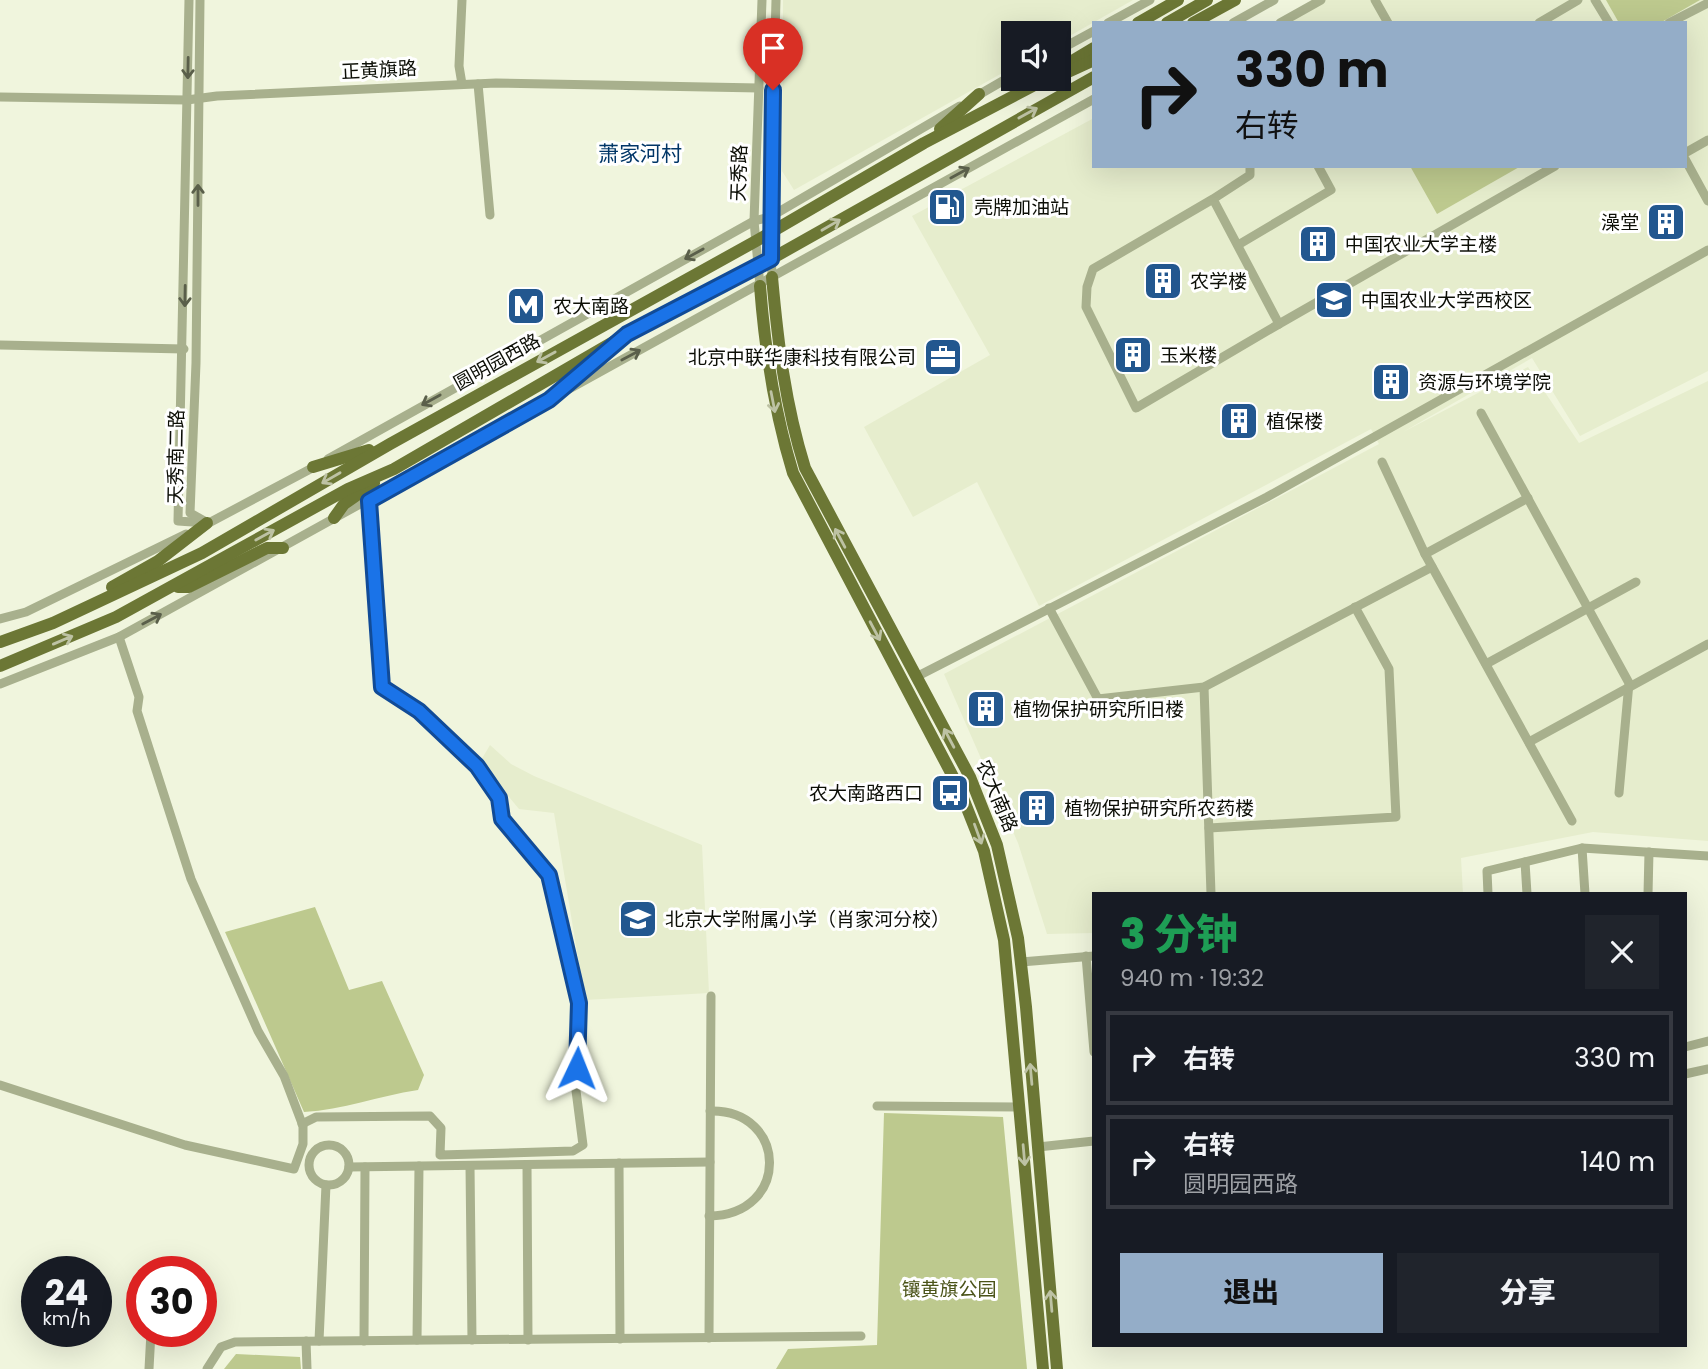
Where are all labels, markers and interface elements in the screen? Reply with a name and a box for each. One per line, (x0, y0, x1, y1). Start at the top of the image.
pin (743, 18, 803, 90)
map controls (1001, 21, 1071, 91)
button: sound (1001, 21, 1071, 91)
icon: arrive (754, 29, 792, 67)
text: 330 m (1235, 36, 1389, 104)
icon: right (1120, 49, 1211, 140)
street label: 正黄旗路 (340, 55, 418, 85)
one-way arrow (181, 56, 194, 79)
text: 右转 (1235, 103, 1299, 148)
one-way arrow (1018, 106, 1038, 120)
district label: 萧家河村 (598, 139, 682, 168)
street label: 天秀路 (725, 144, 753, 202)
one-way arrow (949, 166, 970, 179)
one-way arrow (191, 184, 205, 207)
fuel station icon: 壳牌加油站 (926, 186, 968, 228)
place label: 壳牌加油站 (974, 194, 1069, 221)
building icon: 澡堂 (1645, 201, 1687, 243)
place label: 澡堂 (1601, 209, 1639, 236)
one-way arrow (820, 218, 840, 232)
building icon: 中国农业大学主楼 (1297, 223, 1339, 265)
place label: 中国农业大学主楼 (1345, 231, 1497, 258)
one-way arrow (685, 247, 705, 261)
building icon: 农学楼 (1142, 260, 1184, 302)
place label: 农学楼 (1190, 268, 1247, 295)
school or university icon: 中国农业大学西校区 (1313, 279, 1355, 321)
one-way arrow (178, 284, 191, 307)
metro station icon: 农大南路 (505, 285, 547, 327)
place label: 中国农业大学西校区 (1361, 287, 1532, 314)
place label: 农大南路 (553, 293, 629, 320)
street label: 圆明园西路 (449, 327, 545, 397)
building icon: 玉米楼 (1112, 334, 1154, 376)
office icon: 北京中联华康科技有限公司 (922, 336, 964, 378)
place label: 玉米楼 (1160, 342, 1217, 369)
place label: 北京中联华康科技有限公司 (688, 344, 916, 371)
one-way arrow (620, 348, 640, 362)
one-way arrow (536, 350, 556, 364)
building icon: 资源与环境学院 (1370, 361, 1412, 403)
place label: 资源与环境学院 (1418, 369, 1551, 396)
one-way arrow (767, 390, 780, 413)
one-way arrow (421, 394, 442, 407)
building icon: 植保楼 (1218, 400, 1260, 442)
place label: 植保楼 (1266, 408, 1323, 435)
street label: 天秀南二路 (162, 409, 190, 505)
one-way arrow (321, 471, 341, 485)
one-way arrow (254, 528, 274, 542)
one-way arrow (833, 528, 847, 549)
one-way arrow (142, 611, 162, 625)
one-way arrow (869, 620, 882, 641)
one-way arrow (52, 633, 73, 646)
building icon: 植物保护研究所旧楼 (965, 688, 1007, 730)
place label: 植物保护研究所旧楼 (1013, 696, 1184, 723)
one-way arrow (941, 728, 955, 749)
street label: 农大南路 (970, 756, 1024, 836)
bus stop icon: 农大南路西口 (929, 772, 971, 814)
place label: 农大南路西口 (809, 780, 923, 807)
building icon: 植物保护研究所农药楼 (1016, 787, 1058, 829)
place label: 植物保护研究所农药楼 (1064, 795, 1254, 822)
one-way arrow (973, 822, 985, 844)
school or university icon: 北京大学附属小学（肖家河分校） (617, 898, 659, 940)
text: 3 分钟 (1120, 905, 1238, 964)
place label: 北京大学附属小学（肖家河分校） (665, 906, 950, 933)
button: close (1585, 915, 1659, 989)
text: 940 m · 19:32 (1120, 962, 1264, 994)
position arrow (540, 1031, 614, 1105)
icon: right (1124, 1039, 1162, 1077)
text: 330 m (1574, 1040, 1655, 1076)
text: 右转 (1183, 1041, 1235, 1077)
one-way arrow (1025, 1064, 1038, 1086)
text: 右转 (1183, 1127, 1235, 1163)
one-way arrow (1018, 1143, 1031, 1166)
icon: right (1124, 1143, 1162, 1181)
text: 140 m (1580, 1144, 1655, 1180)
text: 圆明园西路 (1183, 1168, 1298, 1200)
button: 退出 (1120, 1253, 1383, 1333)
button: 分享 (1397, 1253, 1659, 1333)
speed limit sign: 30 (126, 1256, 217, 1347)
text: 24 (45, 1268, 88, 1317)
park label: 镶黄旗公园 (901, 1276, 997, 1303)
one-way arrow (1044, 1290, 1057, 1313)
text: km/h (43, 1306, 90, 1331)

